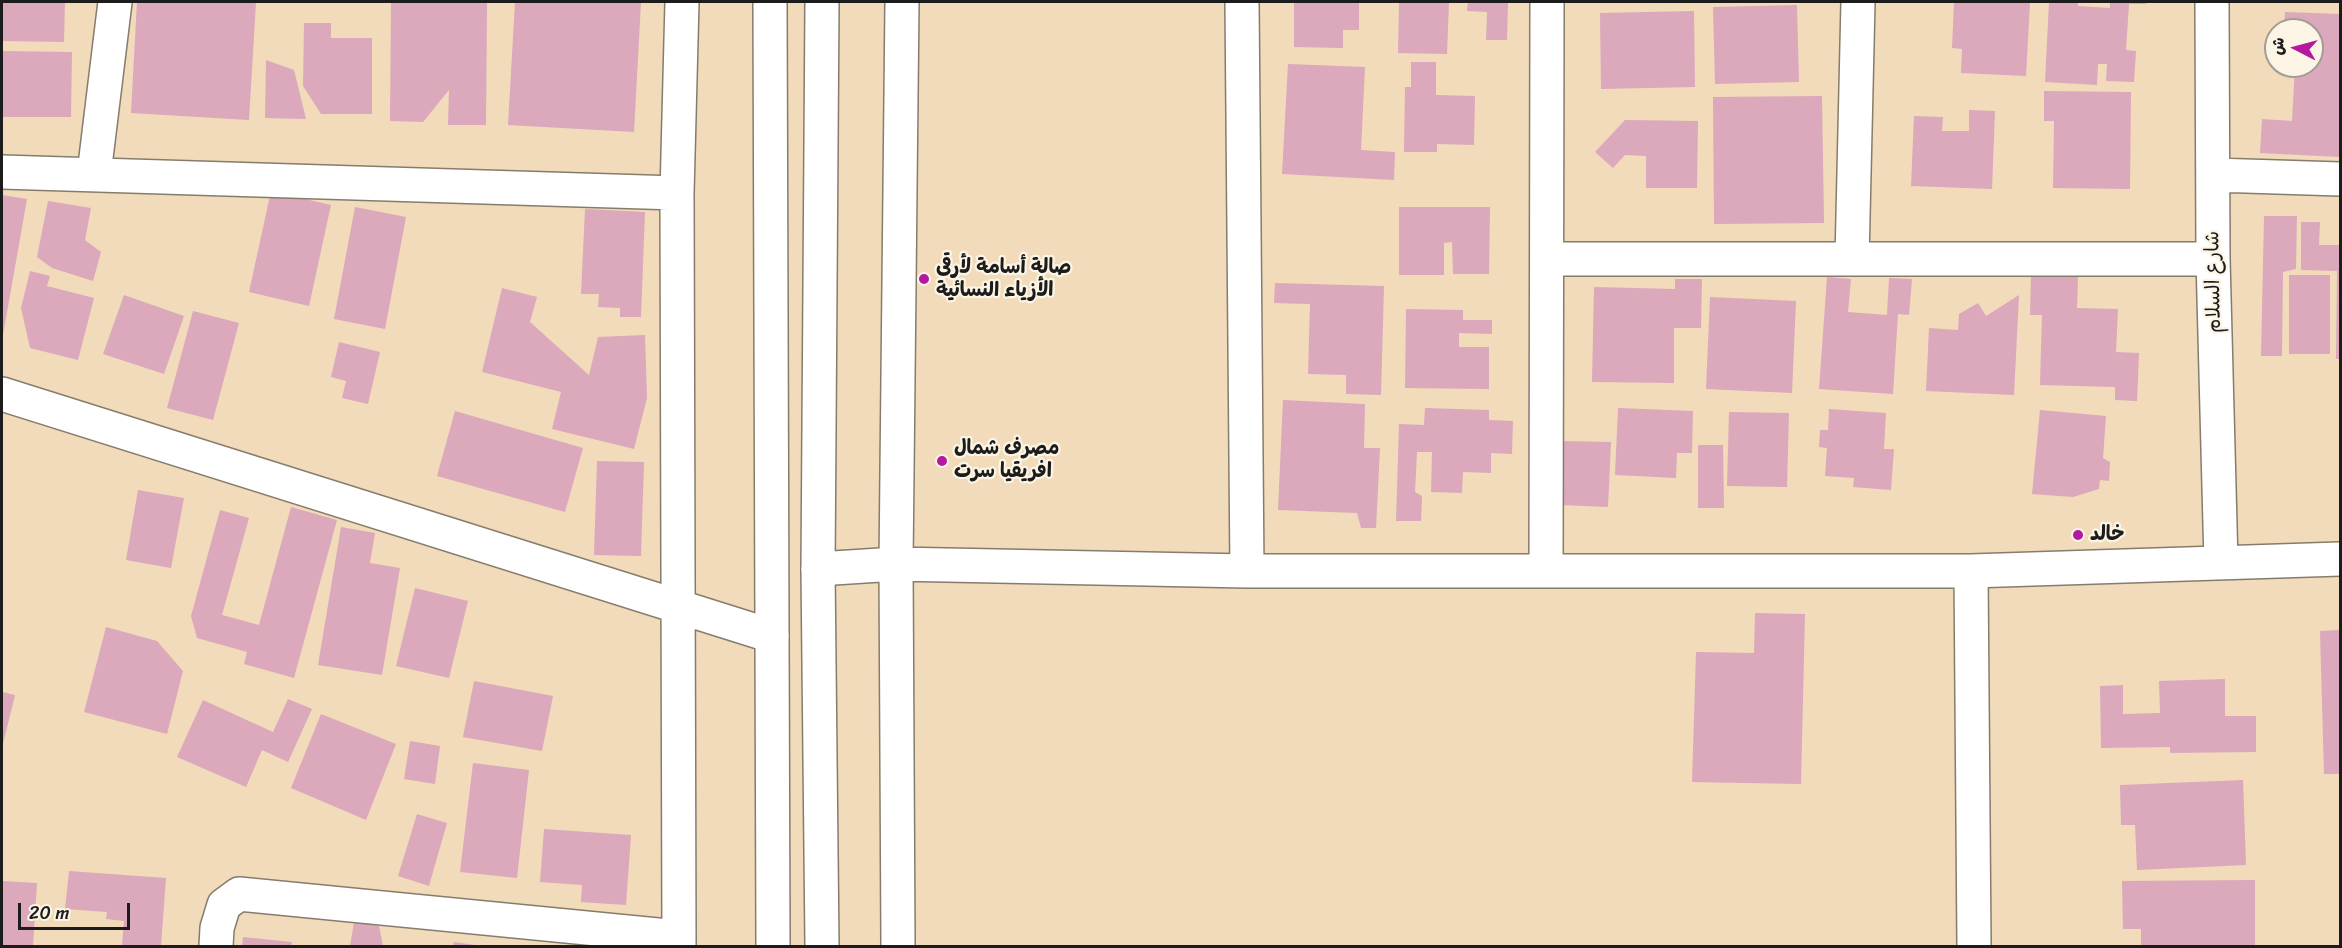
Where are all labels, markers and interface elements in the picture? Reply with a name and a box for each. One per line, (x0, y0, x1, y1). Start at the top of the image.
north arrow (2264, 18, 2324, 78)
text: ش (2262, 36, 2293, 57)
street label: شارع السلام (2201, 231, 2227, 333)
place label: صالة أسامة لأرقى الأزياء النسائية (936, 256, 1071, 303)
marker: صالة أسامة لأرقى الأزياء النسائية (917, 272, 931, 286)
place label: مصرف شمال افريقيا سرت (954, 437, 1059, 484)
marker: مصرف شمال افريقيا سرت (935, 454, 949, 468)
place label: خالد (2090, 523, 2124, 547)
marker: خالد (2071, 528, 2085, 542)
scale bar (21, 891, 134, 929)
text: 20 m (29, 897, 69, 929)

